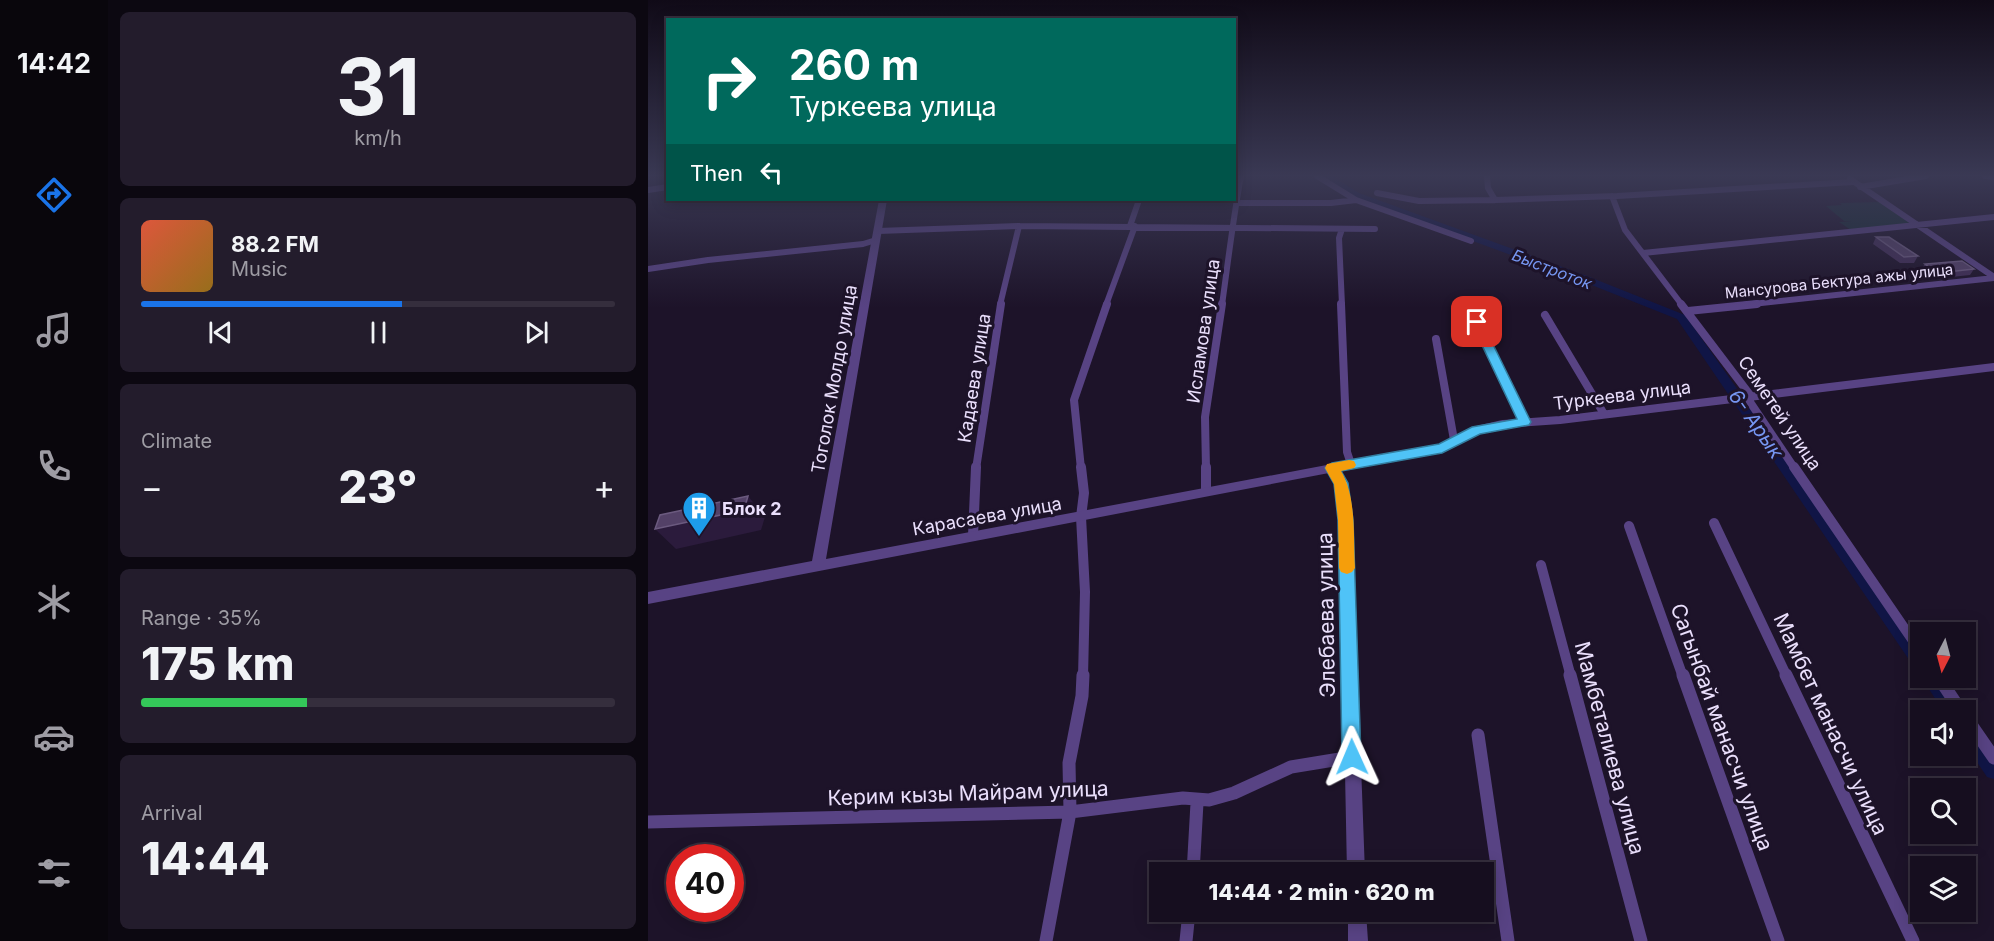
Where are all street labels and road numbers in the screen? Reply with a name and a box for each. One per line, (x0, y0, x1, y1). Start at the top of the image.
street label: Исламова улица (1182, 258, 1224, 404)
street label: Мансурова Бектура ажы улица (1724, 260, 1954, 302)
street label: Тоголок Молдо улица (807, 283, 861, 475)
street label: Кадаева улица (953, 312, 995, 444)
street label: Семетей улица (1734, 352, 1826, 474)
street label: Туркеева улица (1552, 376, 1692, 414)
street label: Карасаева улица (911, 493, 1063, 539)
street label: Элебаева улица (1312, 532, 1340, 698)
street label: Сагынбай манасчи улица (1666, 600, 1778, 854)
street label: Мамбет манасчи улица (1769, 609, 1893, 839)
street label: Мамбеталиева улица (1570, 639, 1650, 857)
street label: Керим кызы Майрам улица (827, 776, 1109, 810)

